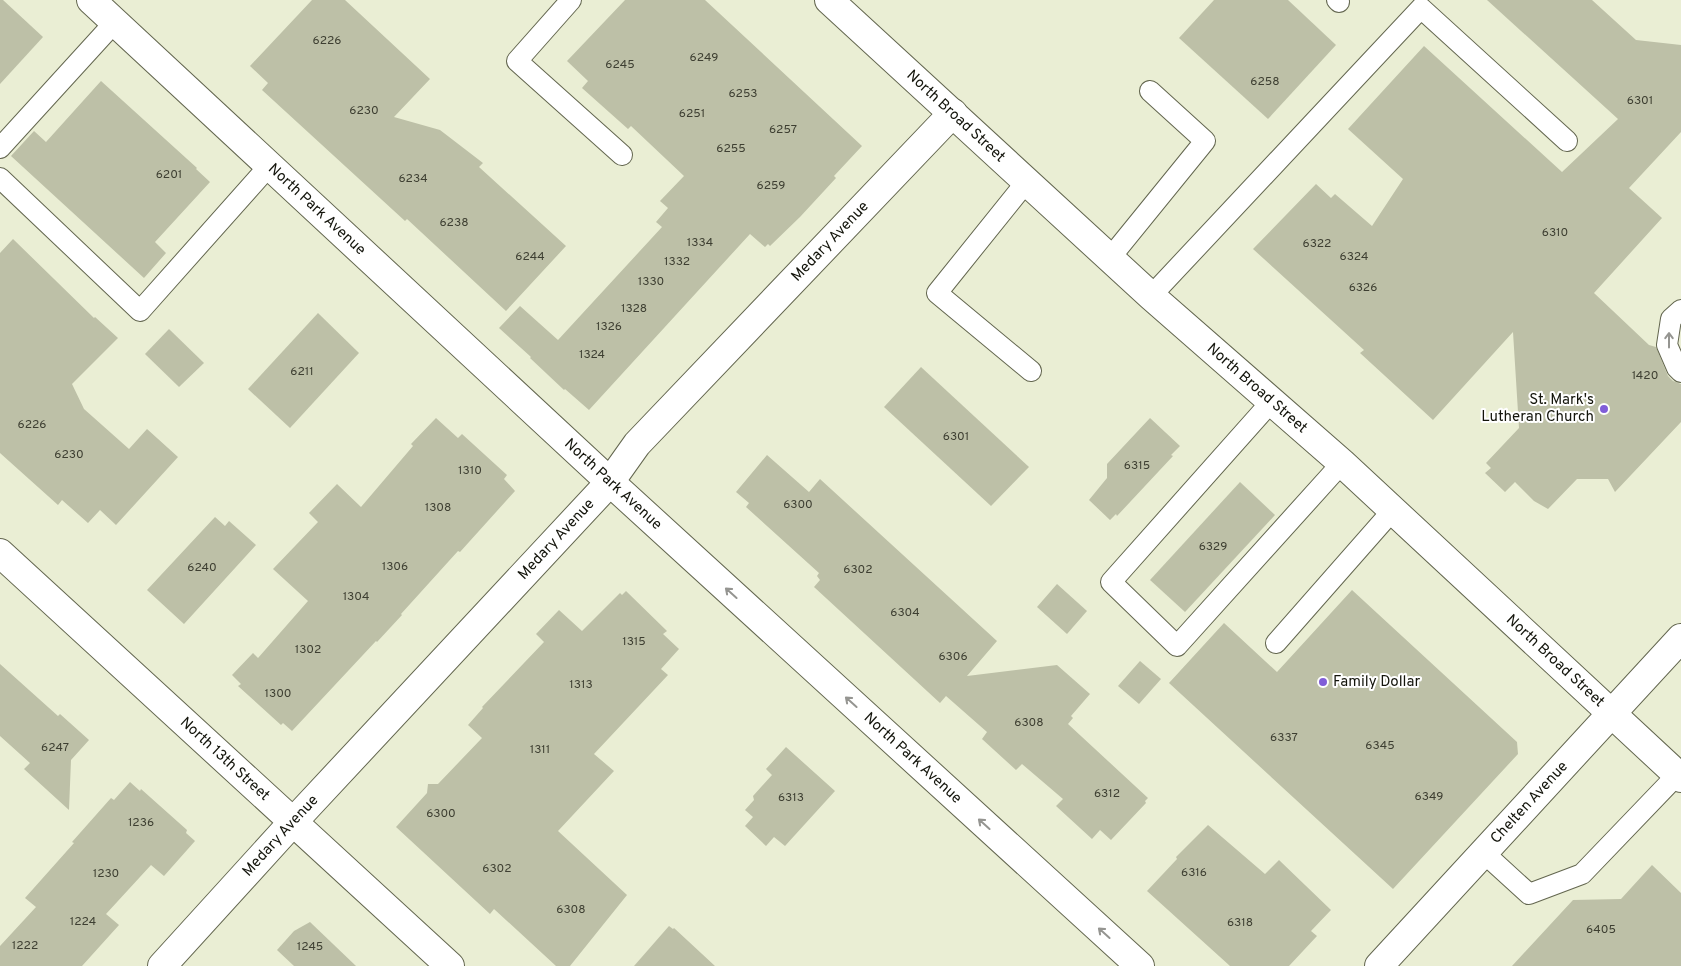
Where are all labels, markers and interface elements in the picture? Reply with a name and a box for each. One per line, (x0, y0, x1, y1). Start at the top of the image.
house number: 6226 (312, 33, 342, 49)
house number: 6249 (690, 50, 718, 66)
house number: 6245 (605, 57, 635, 73)
street label: North Broad Street (902, 66, 1009, 167)
house number: 6258 (1250, 74, 1280, 90)
house number: 6253 (728, 86, 758, 102)
house number: 6301 (1627, 93, 1653, 109)
house number: 6230 (349, 103, 379, 119)
house number: 6251 (679, 106, 705, 122)
house number: 6257 (769, 122, 797, 138)
house number: 6255 (716, 141, 746, 157)
street label: North Park Avenue (264, 160, 369, 260)
house number: 6201 (156, 167, 182, 183)
house number: 6234 (398, 171, 428, 187)
house number: 6259 (756, 178, 786, 194)
street label: Medary Avenue (787, 197, 873, 286)
house number: 6238 (439, 215, 469, 231)
house number: 6310 (1542, 225, 1568, 241)
house number: 1334 (687, 235, 713, 251)
house number: 6322 (1303, 236, 1331, 252)
house number: 6244 (515, 249, 545, 265)
house number: 6324 (1340, 249, 1368, 265)
house number: 1332 (664, 254, 690, 270)
house number: 1330 (638, 274, 664, 290)
house number: 6326 (1349, 280, 1377, 296)
house number: 1328 (621, 301, 647, 317)
house number: 1326 (596, 319, 622, 335)
one-way arrow (1664, 333, 1674, 349)
street label: North Broad Street (1203, 339, 1311, 438)
house number: 1324 (579, 347, 605, 363)
house number: 6211 (290, 364, 314, 380)
house number: 1420 (1632, 368, 1658, 384)
place label: St. Mark's Lutheran Church (1481, 391, 1594, 427)
marker: St. Mark's Lutheran Church (1598, 403, 1610, 415)
house number: 6226 (17, 417, 47, 433)
house number: 6301 (943, 429, 969, 445)
street label: North Park Avenue (560, 435, 666, 534)
house number: 6230 (54, 447, 84, 463)
house number: 6315 (1124, 458, 1150, 474)
house number: 1310 (458, 463, 482, 479)
street label: Medary Avenue (514, 495, 599, 584)
house number: 6300 (783, 497, 813, 513)
house number: 1308 (425, 500, 451, 516)
house number: 6329 (1199, 539, 1227, 555)
house number: 1306 (382, 559, 408, 575)
house number: 6240 (187, 560, 217, 576)
house number: 6302 (843, 562, 873, 578)
one-way arrow (725, 587, 738, 599)
house number: 1304 (343, 589, 369, 605)
house number: 6304 (890, 605, 920, 621)
street label: North Broad Street (1502, 611, 1608, 711)
house number: 1315 (622, 634, 646, 650)
house number: 1302 (295, 642, 321, 658)
house number: 6306 (938, 649, 968, 665)
place label: Family Dollar (1333, 673, 1421, 692)
marker: Family Dollar (1317, 676, 1329, 688)
house number: 1313 (569, 677, 593, 693)
house number: 1300 (265, 686, 291, 702)
one-way arrow (845, 696, 858, 708)
street label: North Park Avenue (859, 709, 966, 808)
street label: North 13th Street (176, 713, 274, 805)
house number: 6308 (1014, 715, 1044, 731)
house number: 6337 (1270, 730, 1298, 746)
house number: 6345 (1365, 738, 1395, 754)
house number: 6247 (41, 740, 69, 756)
house number: 1311 (530, 742, 550, 758)
street label: Chelten Avenue (1487, 757, 1572, 848)
house number: 6312 (1094, 786, 1120, 802)
house number: 6349 (1415, 789, 1443, 805)
house number: 6313 (778, 790, 804, 806)
street label: Medary Avenue (238, 791, 323, 881)
house number: 6300 (426, 806, 456, 822)
house number: 1236 (128, 815, 154, 831)
one-way arrow (978, 818, 991, 830)
house number: 6302 (482, 861, 512, 877)
house number: 6316 (1181, 865, 1207, 881)
house number: 1230 (93, 866, 119, 882)
house number: 6308 (556, 902, 586, 918)
house number: 1224 (70, 914, 96, 930)
house number: 6318 (1227, 915, 1253, 931)
house number: 6405 (1586, 922, 1616, 938)
one-way arrow (1098, 927, 1110, 939)
house number: 1222 (12, 938, 38, 954)
house number: 1245 (297, 939, 323, 955)

